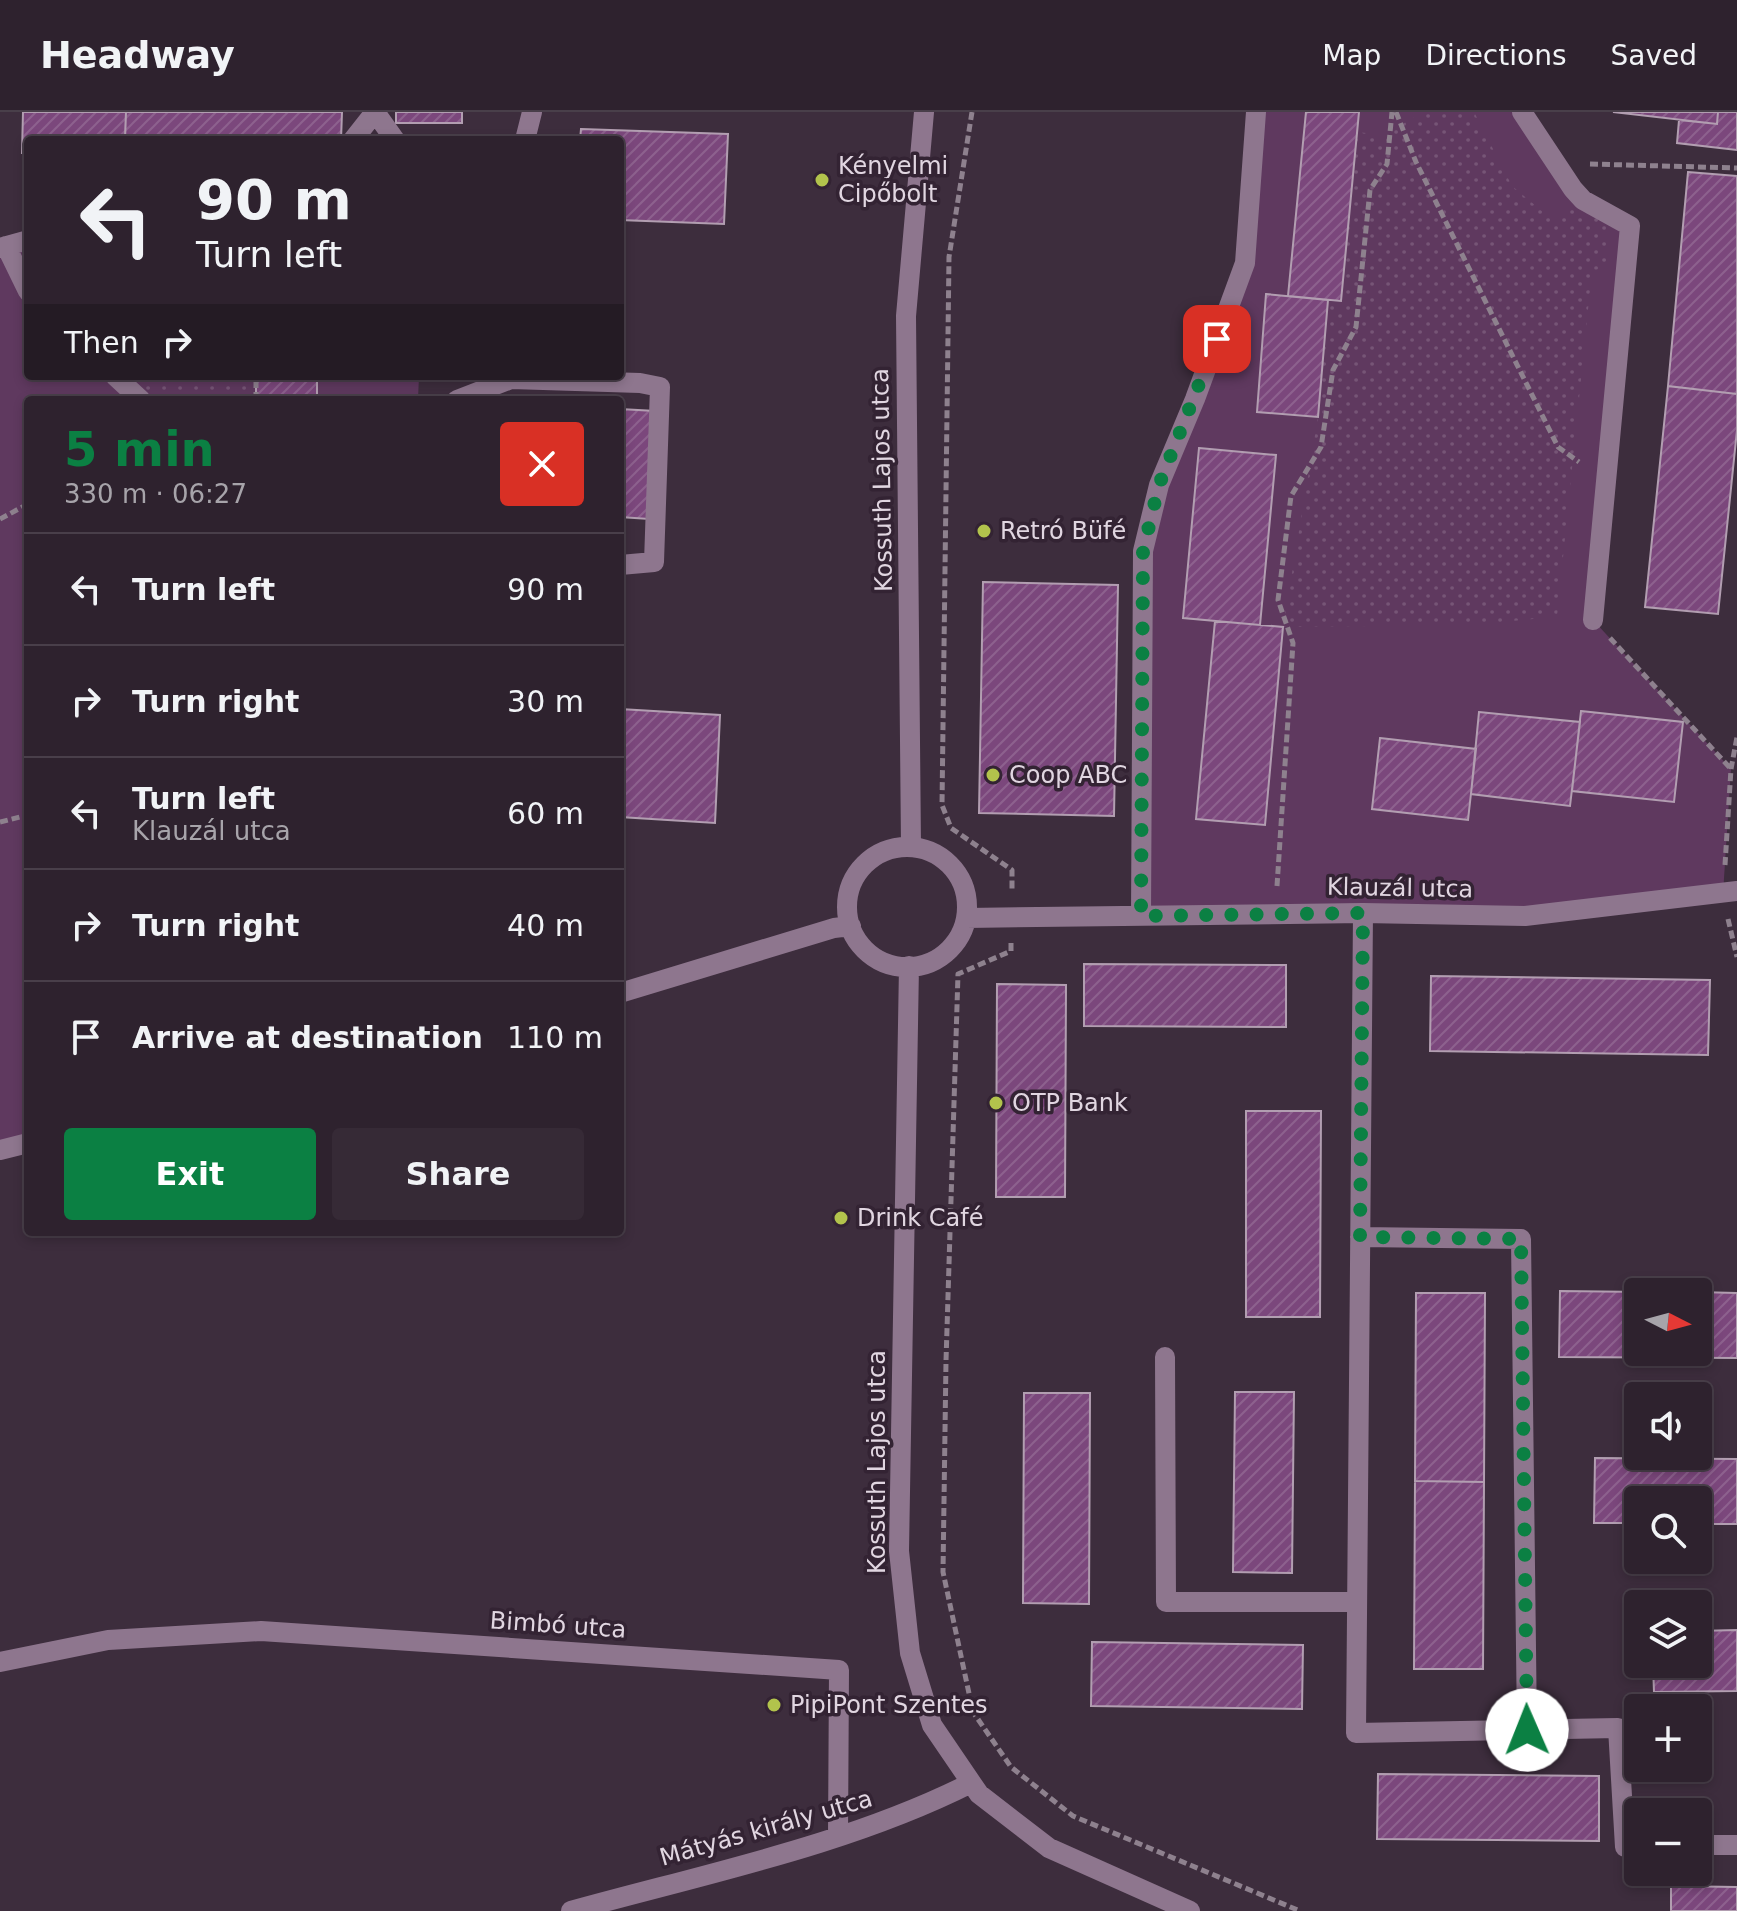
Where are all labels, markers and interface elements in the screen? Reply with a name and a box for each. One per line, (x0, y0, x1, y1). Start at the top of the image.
text: Headway (40, 33, 235, 77)
text: Map (1322, 39, 1381, 72)
text: Directions (1425, 39, 1566, 72)
text: Saved (1610, 39, 1697, 72)
place label: Kényelmi Cipőbolt (838, 152, 948, 208)
text: 90 m (196, 167, 352, 232)
icon: left (64, 168, 168, 272)
marker: Kényelmi Cipőbolt (813, 171, 831, 189)
text: Turn left (196, 234, 342, 275)
pin (1183, 305, 1251, 373)
icon: arrive (1195, 317, 1239, 361)
icon: right (155, 320, 199, 364)
text: Then (64, 325, 139, 360)
street label: Kossuth Lajos utca (866, 368, 898, 592)
text: 5 min (64, 421, 215, 477)
button: close (500, 422, 584, 506)
text: 330 m · 06:27 (64, 479, 247, 509)
place label: Retró Büfé (1000, 517, 1126, 545)
marker: Retró Büfé (975, 522, 993, 540)
icon: left (64, 567, 108, 611)
text: Turn left (132, 572, 275, 607)
text: 90 m (507, 572, 584, 607)
icon: right (64, 679, 108, 723)
text: Turn right (132, 684, 299, 719)
text: 30 m (507, 684, 584, 719)
place label: Coop ABC (1009, 761, 1127, 789)
marker: Coop ABC (984, 766, 1002, 784)
text: Turn left (132, 781, 275, 816)
icon: left (64, 791, 108, 835)
text: 60 m (507, 796, 584, 831)
text: Klauzál utca (132, 816, 291, 846)
street label: Klauzál utca (1327, 873, 1473, 903)
icon: right (64, 903, 108, 947)
text: Turn right (132, 908, 299, 943)
text: 40 m (507, 908, 584, 943)
icon: arrive (64, 1015, 108, 1059)
text: Arrive at destination (132, 1020, 483, 1055)
text: 110 m (507, 1020, 603, 1055)
place label: OTP Bank (1012, 1089, 1128, 1117)
marker: OTP Bank (987, 1094, 1005, 1112)
button: Exit (64, 1128, 316, 1220)
button: Share (332, 1128, 584, 1220)
place label: Drink Café (857, 1204, 983, 1232)
marker: Drink Café (832, 1209, 850, 1227)
north arrow (1624, 1278, 1712, 1366)
map controls (1624, 1278, 1712, 1886)
street label: Kossuth Lajos utca (863, 1350, 891, 1574)
button: sound (1624, 1382, 1712, 1470)
button: search (1624, 1486, 1712, 1574)
button: layers (1624, 1590, 1712, 1678)
street label: Bimbó utca (489, 1606, 627, 1644)
position arrow (1485, 1688, 1569, 1772)
place label: PipiPont Szentes (790, 1691, 988, 1719)
button: + (1624, 1694, 1712, 1782)
marker: PipiPont Szentes (765, 1696, 783, 1714)
street label: Mátyás király utca (656, 1784, 876, 1872)
button: − (1624, 1798, 1712, 1886)

